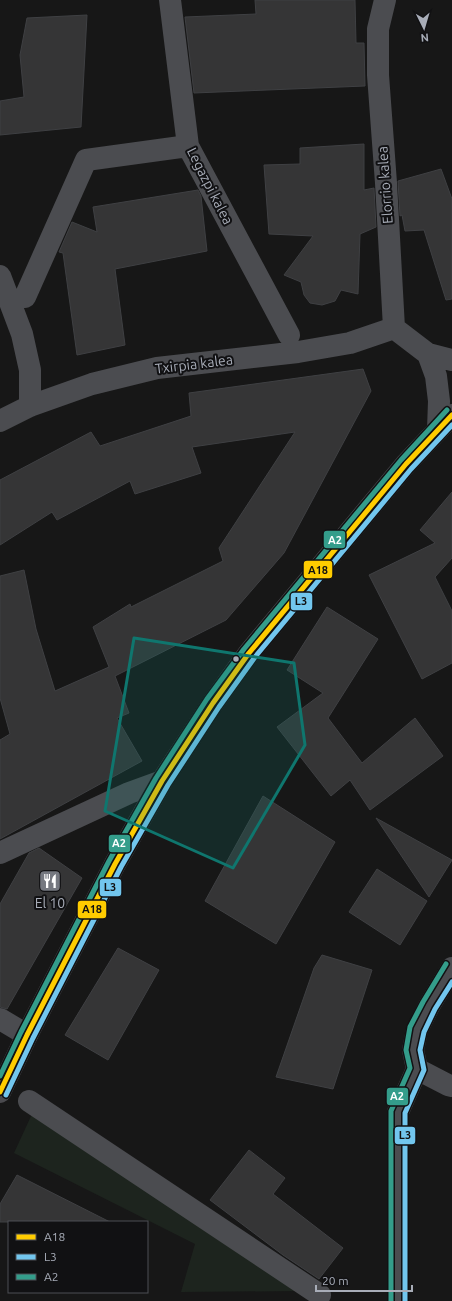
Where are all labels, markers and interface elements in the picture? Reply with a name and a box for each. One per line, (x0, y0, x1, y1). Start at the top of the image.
north arrow (404, 8, 444, 48)
text: N (420, 32, 429, 44)
street label: Legazpi kalea (184, 145, 236, 227)
street label: Elorrio kalea (374, 146, 396, 224)
street label: Txirpia kalea (154, 351, 234, 377)
line badge: A2 (323, 530, 346, 549)
text: A2 (328, 534, 342, 546)
line badge: A18 (303, 560, 333, 579)
text: A18 (308, 564, 328, 576)
line badge: L3 (290, 592, 313, 611)
text: L3 (295, 595, 307, 607)
unlabelled marker (231, 654, 241, 664)
line badge: A2 (108, 834, 131, 853)
text: A2 (112, 837, 126, 849)
restaurant icon: El 10 (37, 868, 63, 894)
line badge: L3 (99, 878, 122, 897)
text: L3 (104, 881, 116, 893)
place label: El 10 (35, 895, 65, 911)
line badge: A18 (77, 900, 107, 919)
text: A18 (82, 903, 102, 915)
line badge: A2 (386, 1087, 409, 1106)
text: A2 (390, 1090, 404, 1102)
line badge: L3 (394, 1126, 416, 1145)
text: L3 (399, 1129, 411, 1141)
legend (8, 1221, 148, 1293)
text: A18 (44, 1230, 66, 1243)
text: L3 (44, 1250, 57, 1263)
scale bar (316, 1267, 412, 1293)
text: A2 (44, 1270, 59, 1283)
text: 20 m (322, 1274, 349, 1287)

